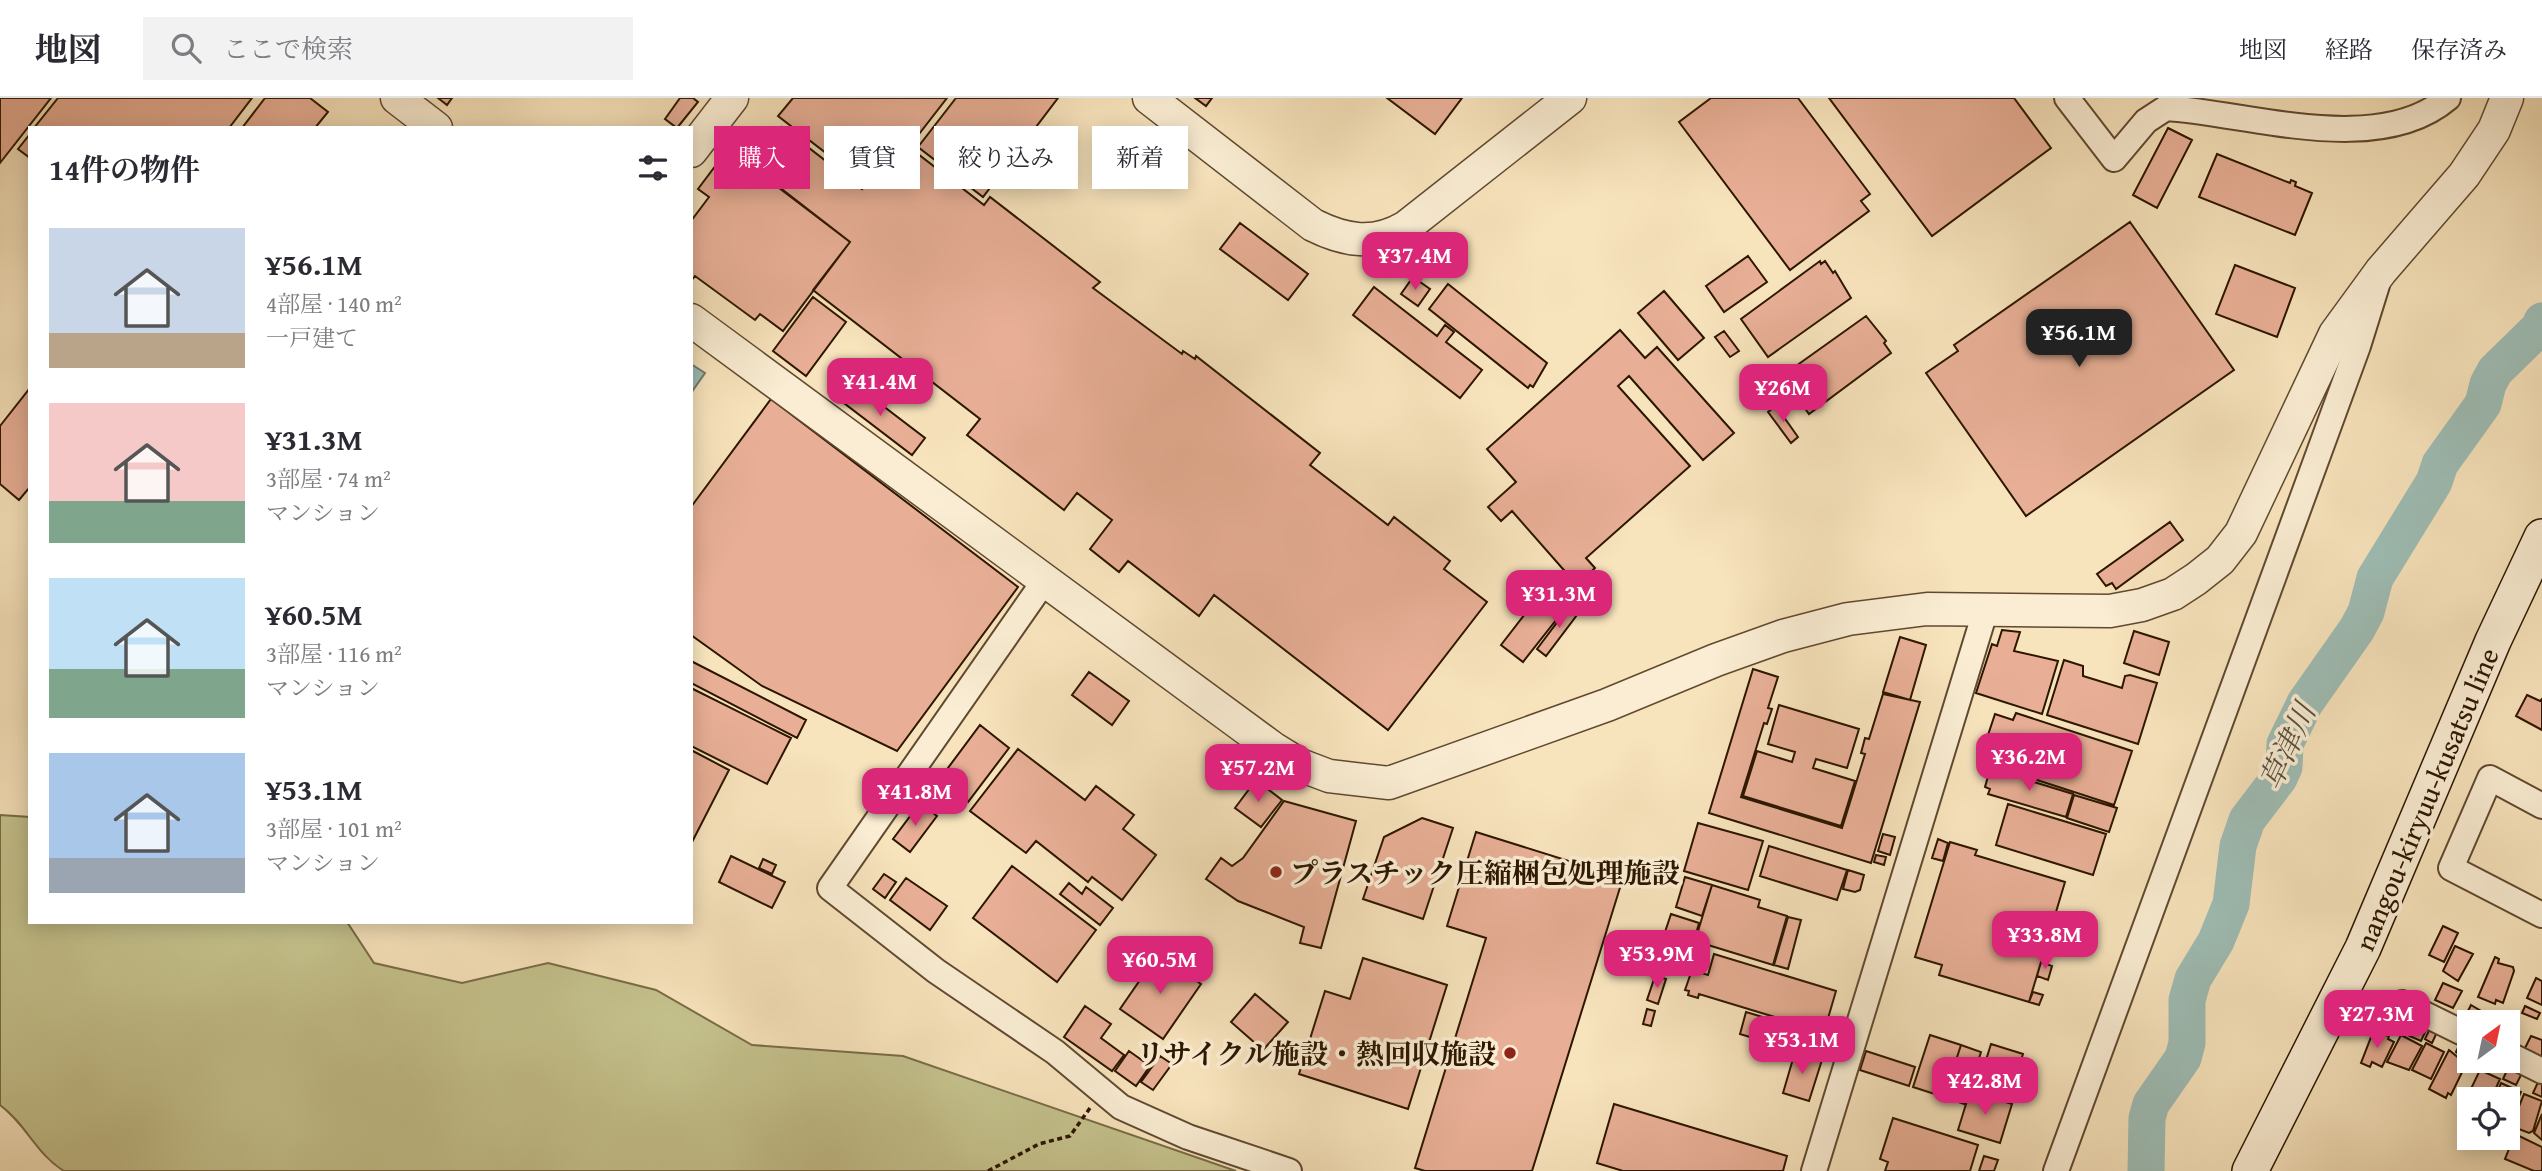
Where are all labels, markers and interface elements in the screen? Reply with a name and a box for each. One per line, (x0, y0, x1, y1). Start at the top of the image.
search box (143, 17, 633, 80)
text: 地図 (35, 25, 101, 73)
icon: search (167, 29, 205, 67)
text: ここで検索 (223, 29, 353, 68)
text: 地図 (2239, 32, 2287, 67)
text: 経路 (2325, 32, 2373, 67)
text: 保存済み (2411, 32, 2507, 67)
chip: 購入 (714, 126, 810, 189)
chip: 賃貸 (824, 126, 920, 189)
chip: 絞り込み (934, 126, 1078, 189)
chip: 新着 (1092, 126, 1188, 189)
text: 14件の物件 (49, 147, 200, 191)
icon: filters (634, 149, 672, 187)
pin: ¥37.4M (1358, 232, 1472, 292)
text: ¥37.4M (1378, 238, 1452, 271)
text: ¥56.1M (266, 242, 362, 286)
icon: home (105, 256, 189, 340)
text: 4部屋 · 140 m² (266, 287, 402, 320)
pin: ¥56.1M (2022, 310, 2136, 369)
text: ¥56.1M (2042, 315, 2116, 348)
text: 一戸建て (266, 321, 358, 354)
pin: ¥41.4M (823, 358, 937, 418)
text: ¥41.4M (843, 364, 917, 397)
pin: ¥26M (1742, 364, 1824, 424)
text: ¥26M (1755, 370, 1811, 403)
text: ¥31.3M (266, 417, 362, 461)
icon: home (105, 431, 189, 515)
text: 3部屋 · 74 m² (266, 462, 391, 495)
text: マンション (266, 496, 380, 529)
pin: ¥31.3M (1502, 570, 1616, 630)
text: ¥31.3M (1522, 576, 1596, 609)
text: ¥60.5M (266, 592, 362, 636)
icon: home (105, 606, 189, 690)
text: 3部屋 · 116 m² (266, 637, 402, 670)
street label: nangou-kiryuu-kusatsu line (2343, 641, 2509, 957)
text: マンション (266, 671, 380, 704)
water label: 草津川 (2248, 693, 2327, 796)
pin: ¥36.2M (1972, 734, 2086, 793)
text: ¥36.2M (1992, 739, 2066, 772)
pin: ¥57.2M (1201, 744, 1315, 804)
text: ¥57.2M (1221, 750, 1295, 783)
text: ¥53.1M (266, 767, 362, 811)
pin: ¥41.8M (858, 768, 972, 828)
text: ¥41.8M (878, 774, 952, 807)
icon: home (105, 781, 189, 865)
text: 3部屋 · 101 m² (266, 812, 402, 845)
text: マンション (266, 846, 380, 879)
place label: プラスチック圧縮梱包処理施設 (1290, 852, 1680, 893)
marker: プラスチック圧縮梱包処理施設 (1268, 864, 1284, 880)
pin: ¥33.8M (1988, 912, 2102, 971)
text: ¥33.8M (2008, 917, 2082, 950)
pin: ¥53.9M (1600, 930, 1714, 990)
pin: ¥60.5M (1103, 936, 1217, 996)
text: ¥53.9M (1620, 936, 1694, 969)
text: ¥60.5M (1123, 942, 1197, 975)
pin: ¥27.3M (2320, 990, 2434, 1050)
text: ¥27.3M (2340, 996, 2414, 1029)
north arrow (2457, 1010, 2520, 1073)
map controls (2457, 1010, 2520, 1150)
pin: ¥53.1M (1745, 1016, 1859, 1076)
text: ¥53.1M (1765, 1022, 1839, 1055)
place label: リサイクル施設・熱回収施設 (1136, 1033, 1496, 1074)
marker: リサイクル施設・熱回収施設 (1502, 1045, 1518, 1061)
pin: ¥42.8M (1928, 1058, 2042, 1117)
text: ¥42.8M (1948, 1063, 2022, 1096)
button: locate (2457, 1087, 2520, 1150)

